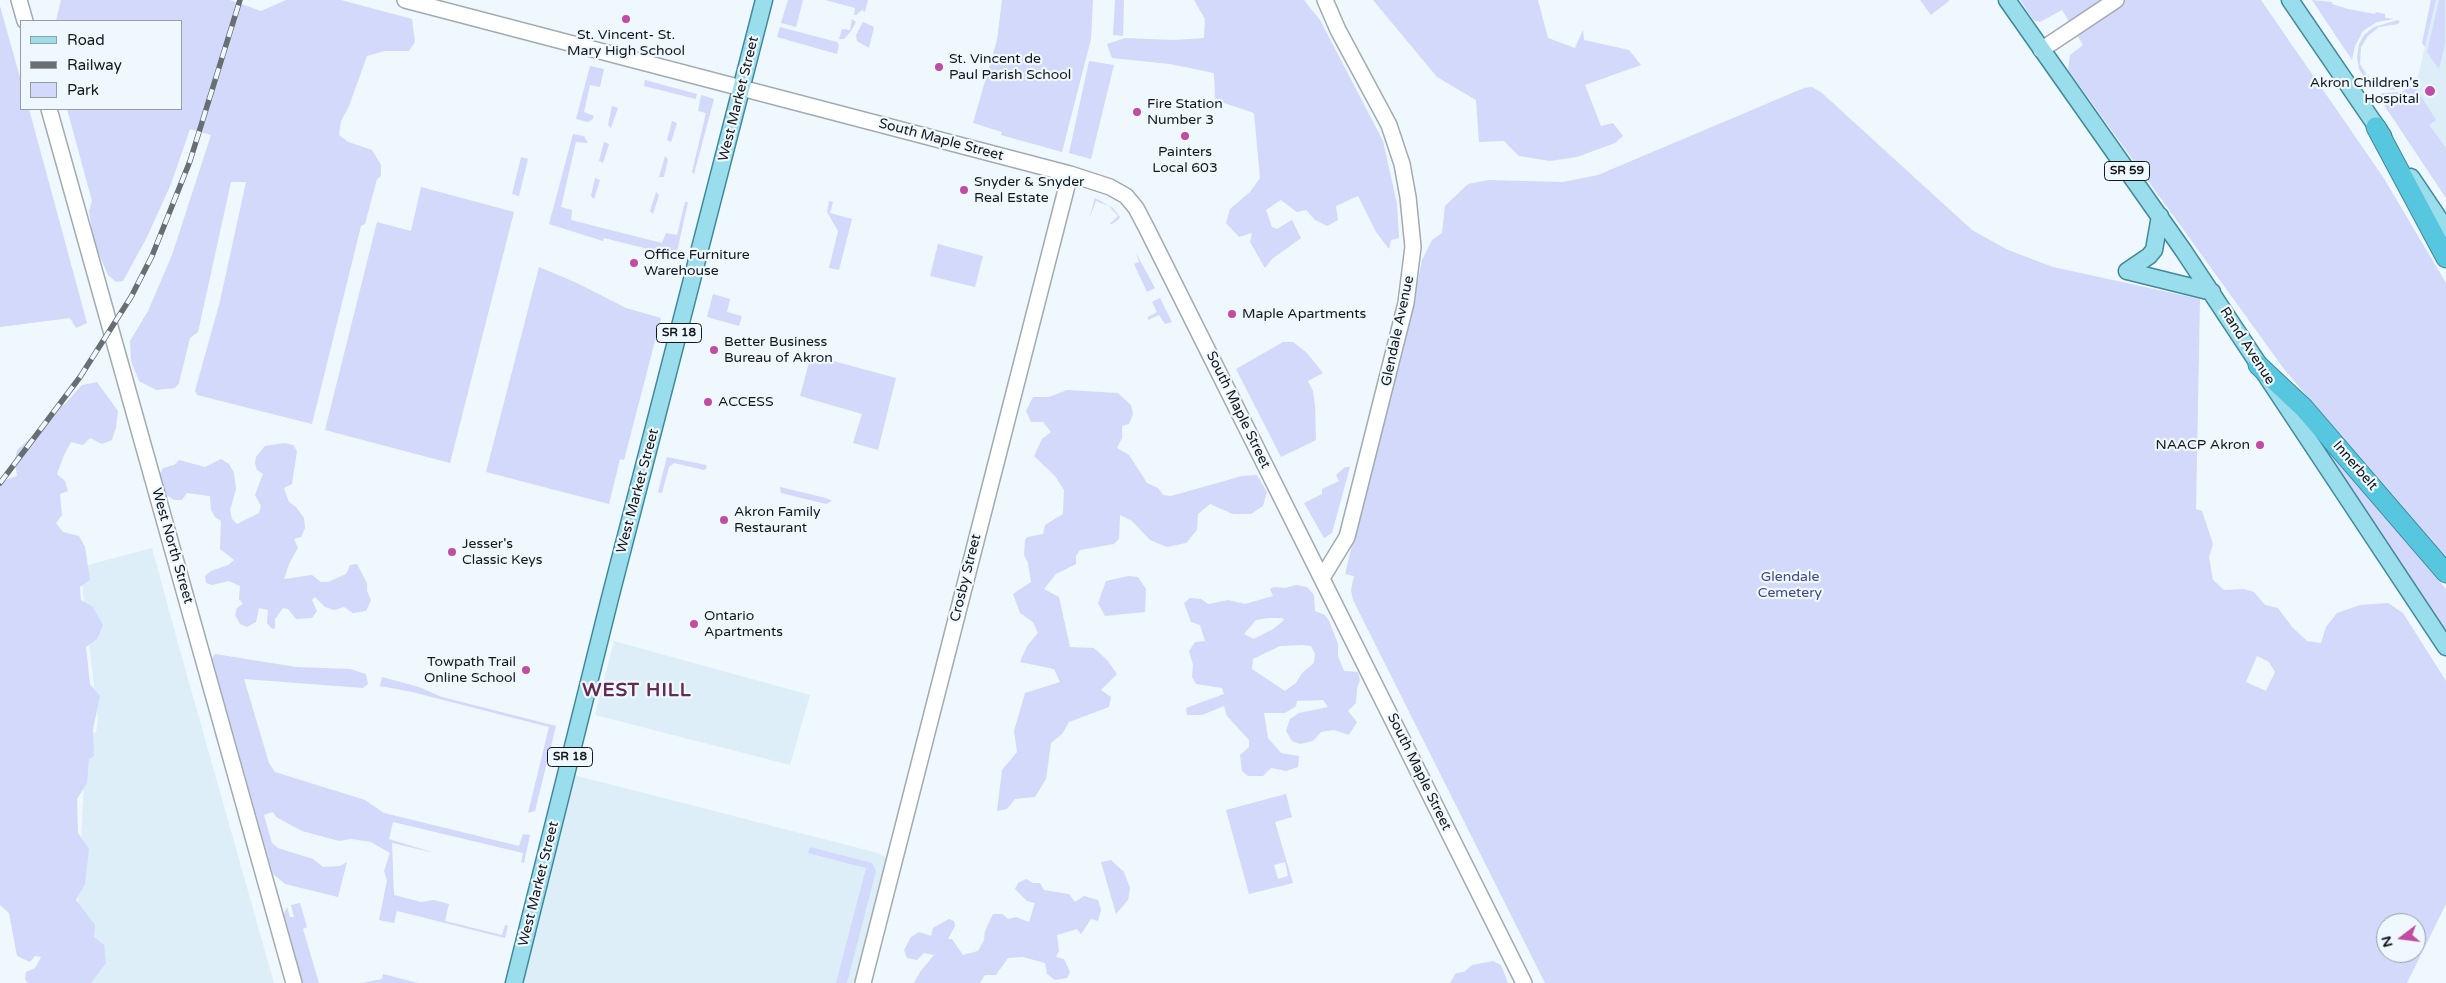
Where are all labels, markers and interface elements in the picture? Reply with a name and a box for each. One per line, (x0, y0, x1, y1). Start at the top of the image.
marker: St. Vincent- St. Mary High School (620, 13, 632, 25)
legend (20, 20, 182, 110)
place label: St. Vincent- St. Mary High School (567, 27, 685, 59)
text: Road (67, 31, 105, 49)
street label: West Market Street (715, 35, 763, 163)
place label: St. Vincent de Paul Parish School (949, 51, 1071, 84)
text: Railway (67, 56, 122, 74)
marker: St. Vincent de Paul Parish School (933, 61, 945, 73)
place label: Akron Children's Hospital (2310, 75, 2419, 108)
text: Park (67, 81, 99, 99)
marker: Akron Children's Hospital (2423, 84, 2437, 98)
place label: Fire Station Number 3 (1147, 96, 1223, 128)
marker: Fire Station Number 3 (1131, 106, 1143, 118)
street label: South Maple Street (877, 115, 1005, 165)
marker: Painters Local 603 (1179, 130, 1191, 142)
place label: Painters Local 603 (1152, 144, 1218, 176)
road number: SR 59 (2104, 162, 2150, 180)
place label: Snyder & Snyder Real Estate (974, 174, 1084, 206)
marker: Snyder & Snyder Real Estate (958, 184, 970, 196)
place label: Office Furniture Warehouse (644, 247, 750, 280)
marker: Office Furniture Warehouse (628, 257, 640, 269)
street label: Glendale Avenue (1378, 274, 1418, 388)
street label: Rand Avenue (2216, 304, 2278, 388)
place label: Maple Apartments (1242, 306, 1366, 322)
marker: Maple Apartments (1226, 308, 1238, 320)
road number: SR 18 (656, 323, 702, 342)
place label: Better Business Bureau of Akron (724, 334, 833, 367)
marker: Better Business Bureau of Akron (708, 344, 720, 356)
street label: South Maple Street (1202, 349, 1274, 471)
place label: ACCESS (718, 394, 774, 410)
marker: ACCESS (702, 396, 714, 408)
street label: West Market Street (613, 427, 663, 555)
place label: NAACP Akron (2155, 437, 2250, 453)
street label: Innerbelt (2329, 438, 2381, 494)
marker: NAACP Akron (2254, 439, 2266, 451)
street label: West North Street (147, 486, 197, 606)
place label: Akron Family Restaurant (734, 504, 820, 536)
marker: Akron Family Restaurant (718, 514, 730, 526)
street label: Crosby Street (947, 532, 985, 624)
place label: Jesser's Classic Keys (462, 536, 543, 568)
marker: Jesser's Classic Keys (446, 546, 458, 558)
park label: Glendale Cemetery (1758, 569, 1822, 602)
place label: Ontario Apartments (704, 608, 783, 640)
marker: Ontario Apartments (688, 618, 700, 630)
place label: Towpath Trail Online School (424, 654, 516, 686)
marker: Towpath Trail Online School (520, 664, 532, 676)
district label: WEST HILL (581, 680, 693, 702)
street label: South Maple Street (1383, 711, 1455, 833)
road number: SR 18 (548, 748, 592, 766)
street label: West Market Street (515, 820, 563, 948)
north arrow (2376, 913, 2426, 963)
text: N (2377, 934, 2397, 949)

